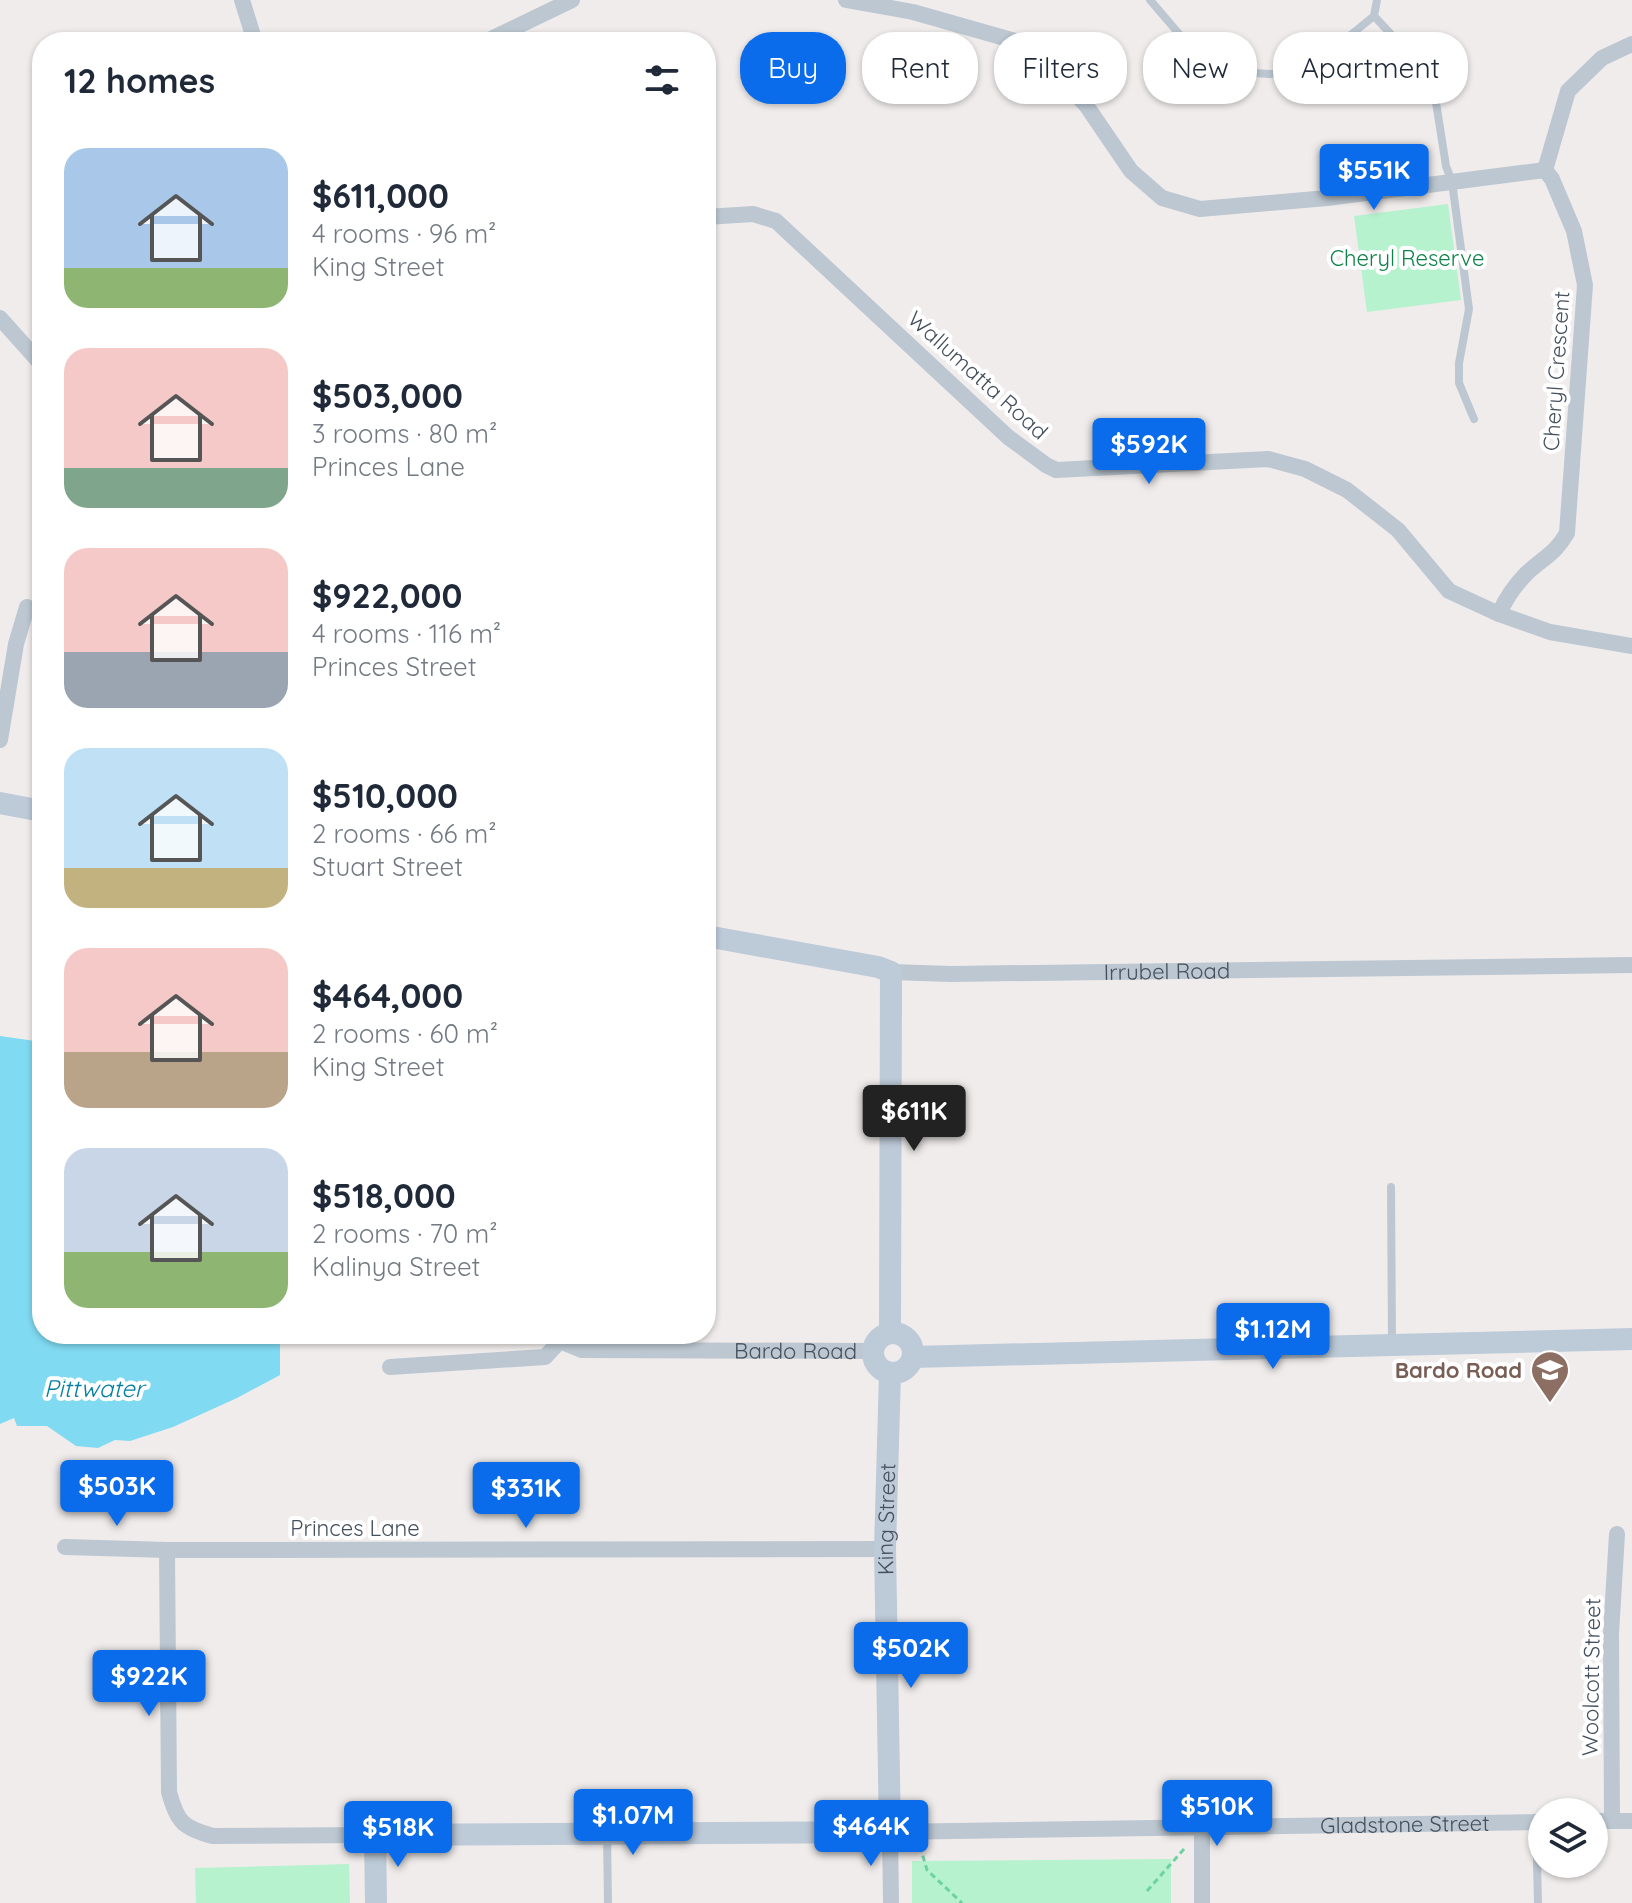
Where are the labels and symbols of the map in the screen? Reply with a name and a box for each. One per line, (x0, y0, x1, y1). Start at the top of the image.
pin: $551K (1318, 144, 1430, 212)
park label: Cheryl Reserve (1330, 244, 1484, 272)
street label: Cheryl Crescent (1536, 290, 1576, 452)
street label: Wallumatta Road (902, 305, 1054, 445)
pin: $592K (1093, 418, 1205, 486)
street label: Irrubel Road (1104, 956, 1230, 986)
pin: $611K (858, 1085, 970, 1153)
pin: $1.12M (1208, 1303, 1338, 1371)
street label: Bardo Road (734, 1337, 857, 1365)
school or university icon: Bardo Road (1529, 1349, 1571, 1404)
place label: Bardo Road (1395, 1356, 1522, 1384)
water label: Pittwater (44, 1373, 147, 1403)
pin: $503K (61, 1460, 173, 1528)
pin: $331K (470, 1462, 582, 1530)
street label: King Street (871, 1463, 901, 1575)
street label: Princes Lane (290, 1514, 420, 1542)
street label: Woolcott Street (1576, 1598, 1606, 1756)
pin: $502K (855, 1622, 967, 1690)
pin: $922K (93, 1650, 205, 1718)
pin: $510K (1161, 1780, 1273, 1848)
pin: $1.07M (568, 1789, 698, 1857)
pin: $464K (815, 1800, 927, 1868)
pin: $518K (342, 1801, 454, 1869)
street label: Gladstone Street (1320, 1809, 1490, 1839)

